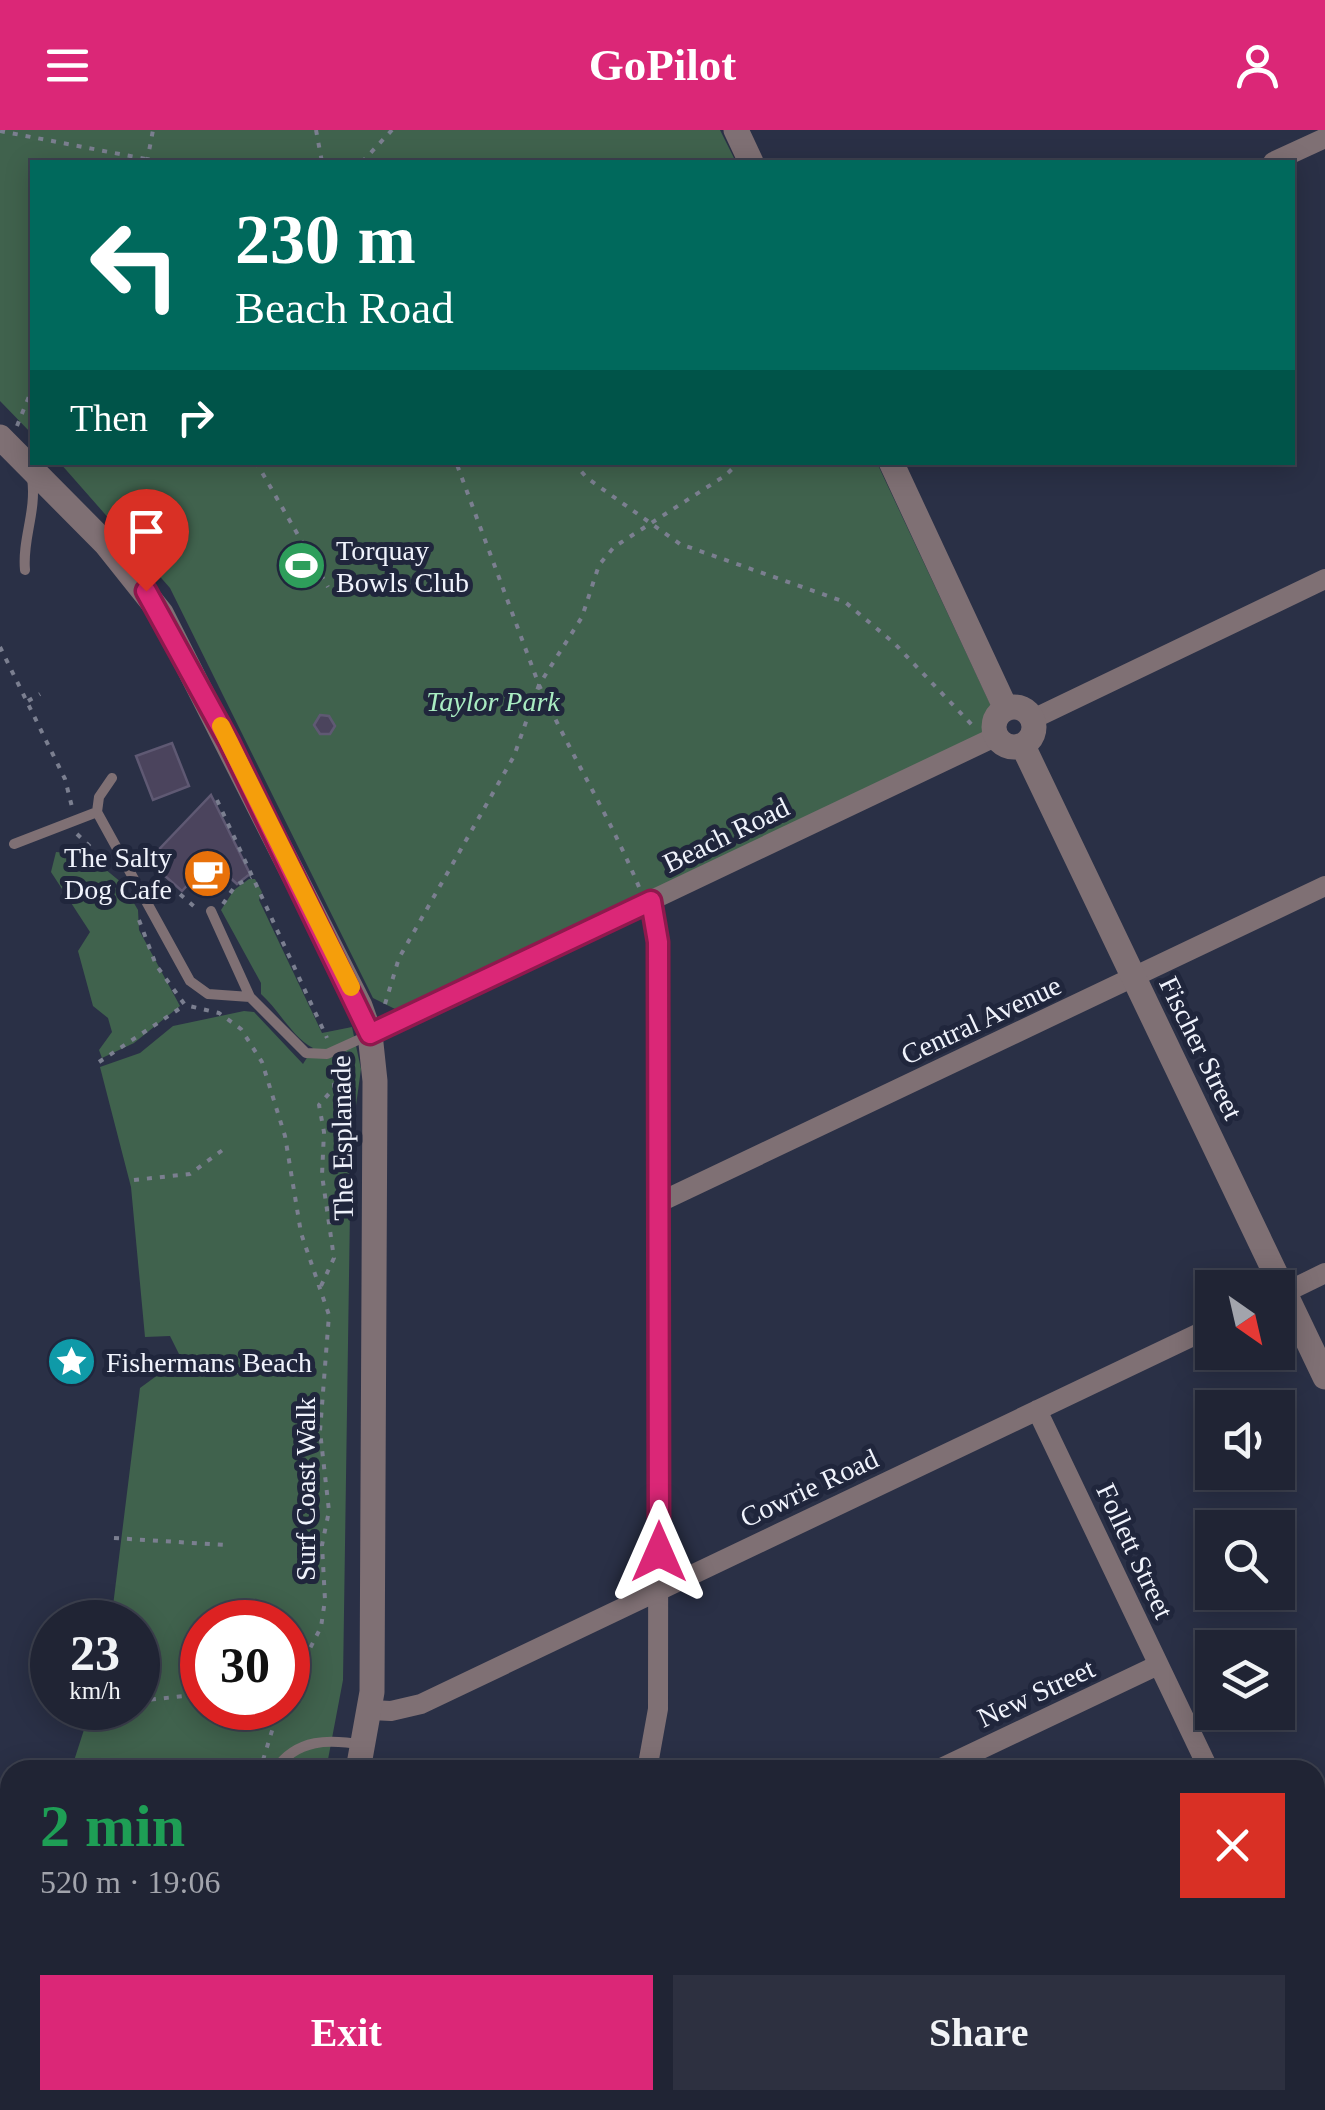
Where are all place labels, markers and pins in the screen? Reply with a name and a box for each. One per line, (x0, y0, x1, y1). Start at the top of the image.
pin (104, 489, 189, 592)
place label: Torquay Bowls Club (336, 535, 469, 598)
sports icon: Torquay Bowls Club (275, 540, 327, 592)
place label: The Salty Dog Cafe (64, 842, 172, 905)
cafe icon: The Salty Dog Cafe (181, 847, 233, 899)
place icon: Fishermans Beach (45, 1336, 97, 1388)
place label: Fishermans Beach (106, 1347, 312, 1378)

